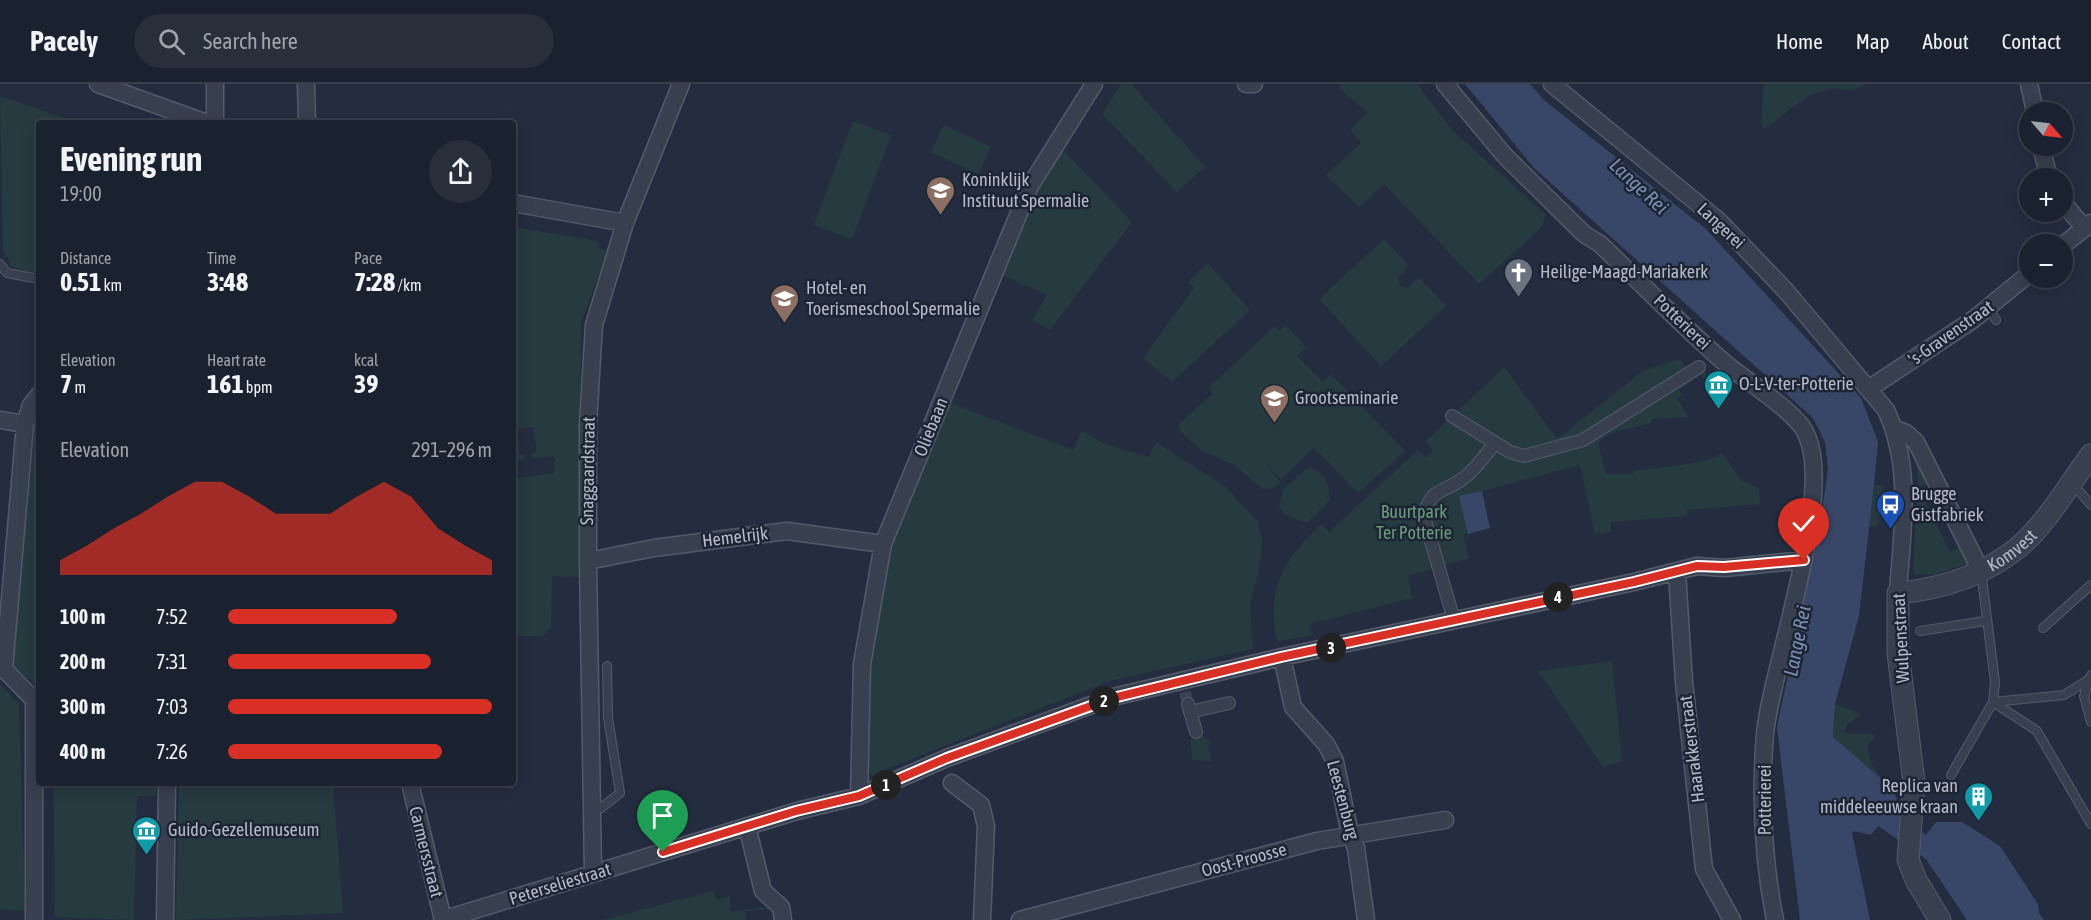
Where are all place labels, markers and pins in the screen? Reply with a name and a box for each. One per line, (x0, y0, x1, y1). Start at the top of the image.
place label: Koninklijk Instituut Spermalie (962, 169, 1089, 211)
school or university icon: Koninklijk Instituut Spermalie (925, 174, 957, 216)
church icon: Heilige-Maagd-Mariakerk (1503, 256, 1535, 298)
place label: Heilige-Maagd-Mariakerk (1540, 261, 1708, 282)
place label: Hotel- en Toerismeschool Spermalie (806, 277, 980, 319)
school or university icon: Hotel- en Toerismeschool Spermalie (769, 282, 801, 324)
museum icon: O-L-V-ter-Potterie (1702, 368, 1734, 410)
place label: O-L-V-ter-Potterie (1739, 373, 1854, 394)
school or university icon: Grootseminarie (1258, 382, 1290, 424)
place label: Grootseminarie (1295, 387, 1398, 408)
place label: Brugge Gistfabriek (1911, 483, 1984, 525)
bus stop icon: Brugge Gistfabriek (1874, 488, 1906, 530)
pin (1778, 498, 1829, 560)
pin: 4 (1543, 582, 1573, 612)
pin: 3 (1316, 633, 1346, 663)
pin: 2 (1089, 686, 1119, 716)
pin: 1 (871, 770, 901, 800)
place label: Replica van middeleeuwse kraan (1820, 775, 1958, 817)
building icon: Replica van middeleeuwse kraan (1963, 780, 1995, 822)
pin (637, 790, 688, 852)
museum icon: Guido-Gezellemuseum (131, 814, 163, 856)
place label: Guido-Gezellemuseum (168, 819, 319, 840)

